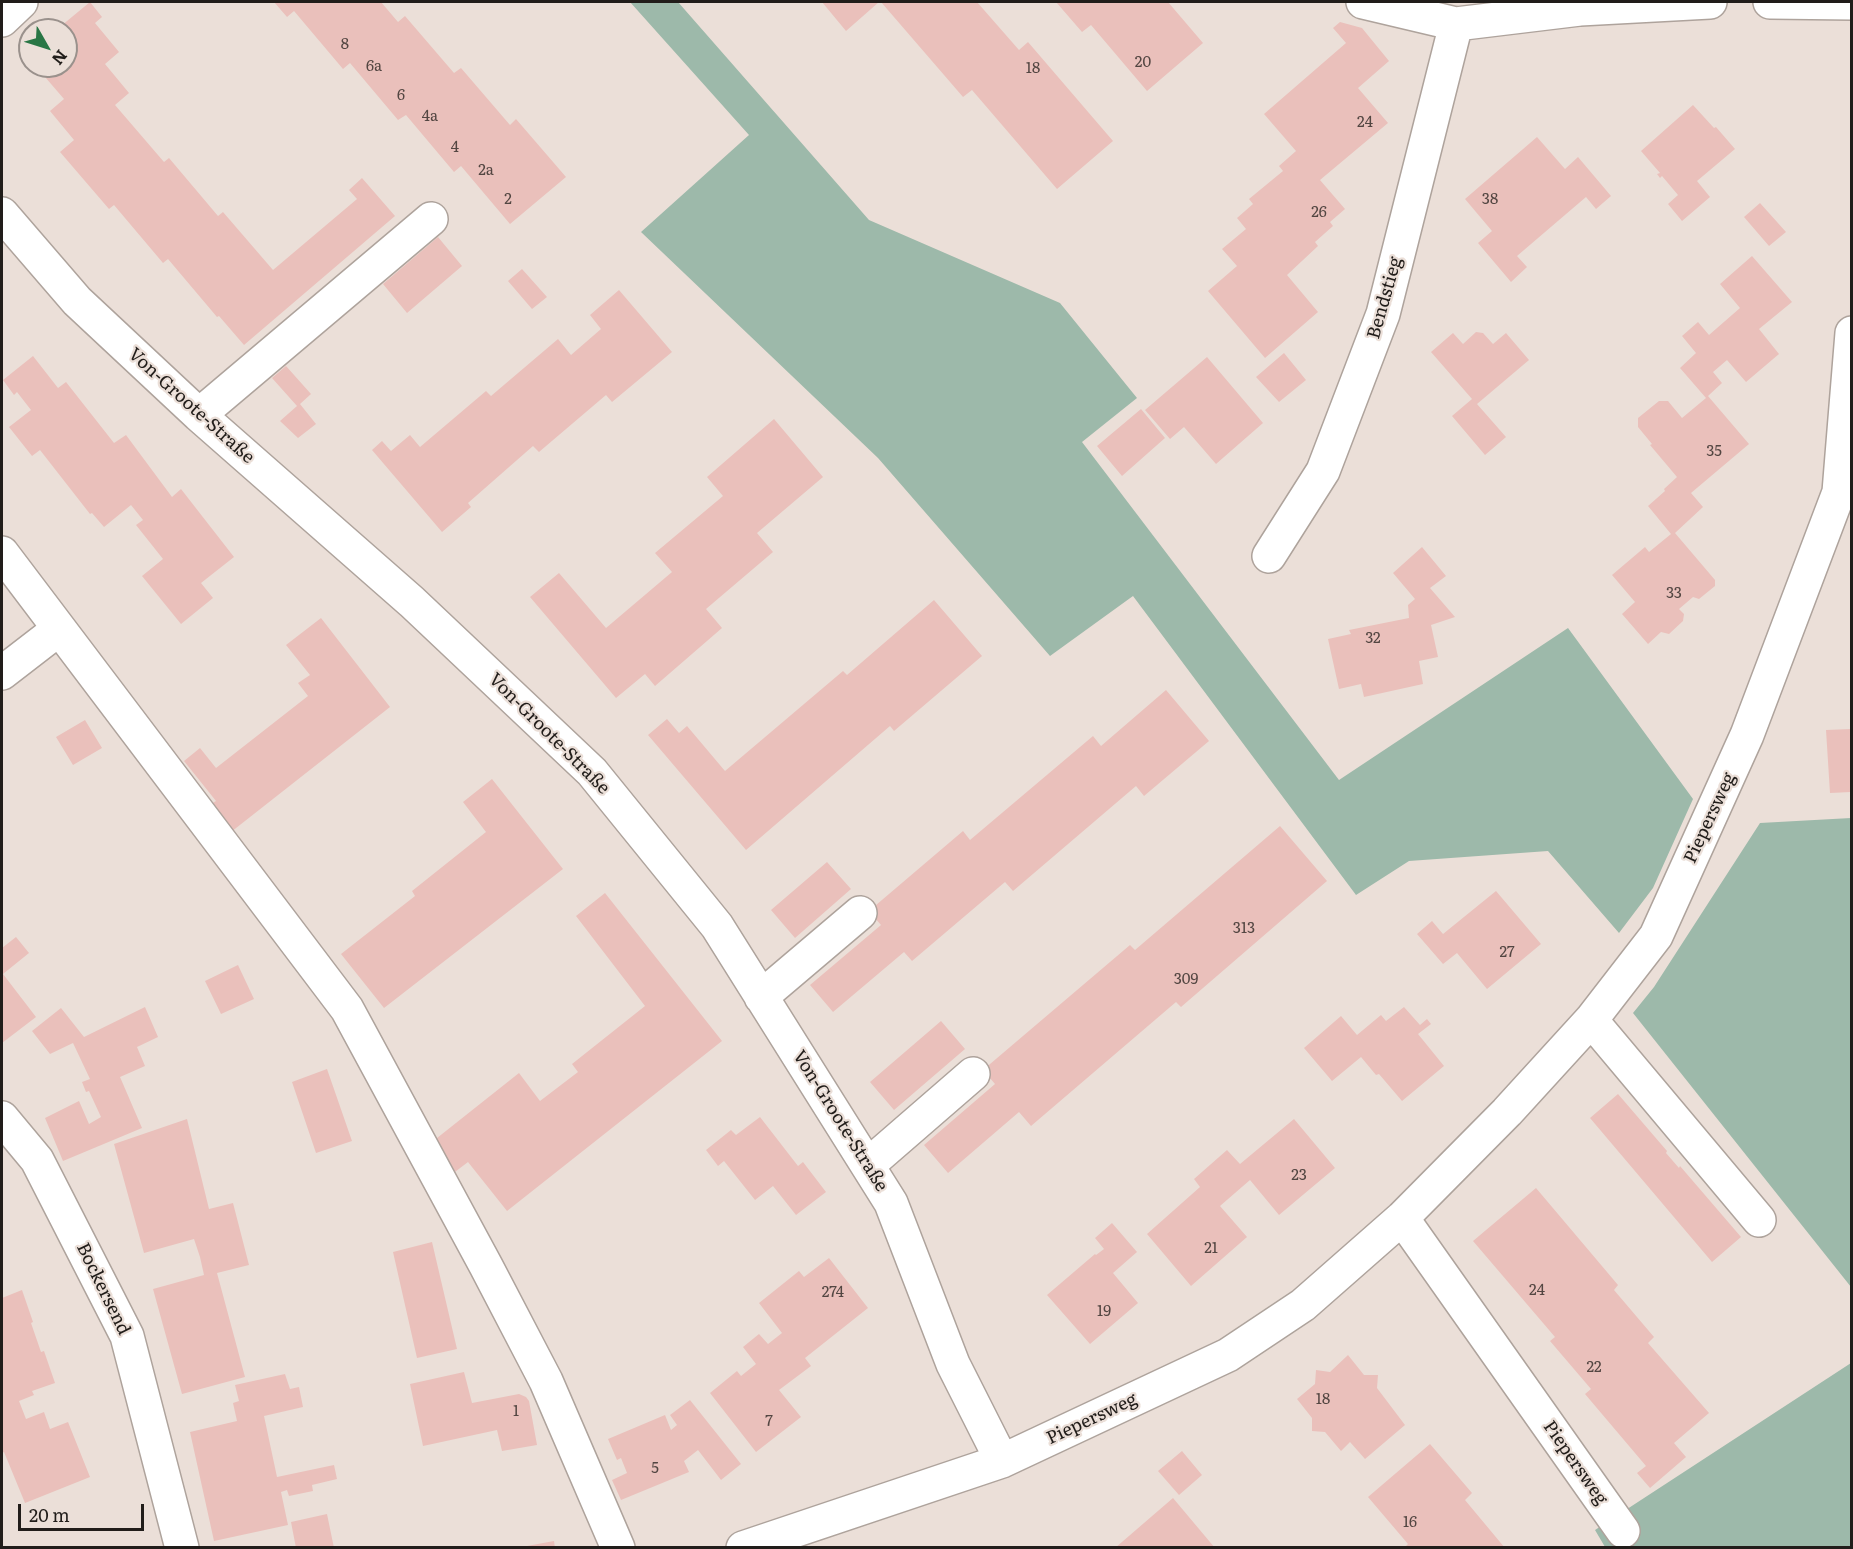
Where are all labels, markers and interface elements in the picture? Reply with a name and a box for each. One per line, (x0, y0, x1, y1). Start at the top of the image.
north arrow (18, 18, 78, 78)
house number: 8 (341, 36, 349, 54)
text: N (47, 45, 74, 71)
house number: 20 (1135, 54, 1151, 72)
house number: 6a (366, 58, 382, 76)
house number: 18 (1026, 60, 1040, 78)
house number: 6 (397, 87, 405, 105)
house number: 4a (422, 108, 438, 126)
house number: 24 (1357, 114, 1373, 132)
house number: 4 (451, 139, 459, 157)
house number: 2a (478, 162, 494, 180)
house number: 2 (504, 191, 512, 209)
house number: 38 (1482, 191, 1498, 209)
house number: 26 (1311, 204, 1327, 222)
street label: Bendstieg (1363, 254, 1407, 342)
street label: Von-Groote-Straße (123, 344, 259, 468)
house number: 35 (1706, 443, 1722, 461)
house number: 33 (1666, 585, 1682, 603)
house number: 32 (1365, 630, 1381, 648)
street label: Von-Groote-Straße (484, 669, 614, 799)
street label: Piepersweg (1680, 769, 1740, 867)
house number: 313 (1233, 920, 1255, 938)
house number: 27 (1499, 944, 1515, 962)
house number: 309 (1174, 971, 1198, 989)
street label: Von-Groote-Straße (788, 1046, 892, 1196)
house number: 23 (1291, 1167, 1307, 1185)
street label: Bockersend (71, 1239, 135, 1339)
house number: 21 (1204, 1240, 1218, 1258)
house number: 24 (1529, 1282, 1545, 1300)
house number: 274 (822, 1284, 844, 1302)
house number: 19 (1097, 1303, 1111, 1321)
house number: 22 (1586, 1359, 1602, 1377)
street label: Piepersweg (1043, 1389, 1141, 1449)
house number: 18 (1316, 1391, 1330, 1409)
house number: 1 (513, 1403, 519, 1421)
house number: 7 (765, 1413, 773, 1431)
street label: Piepersweg (1538, 1417, 1612, 1509)
house number: 5 (651, 1460, 659, 1478)
scale bar (21, 1492, 147, 1530)
text: 20 m (29, 1501, 70, 1528)
house number: 16 (1403, 1514, 1417, 1532)

